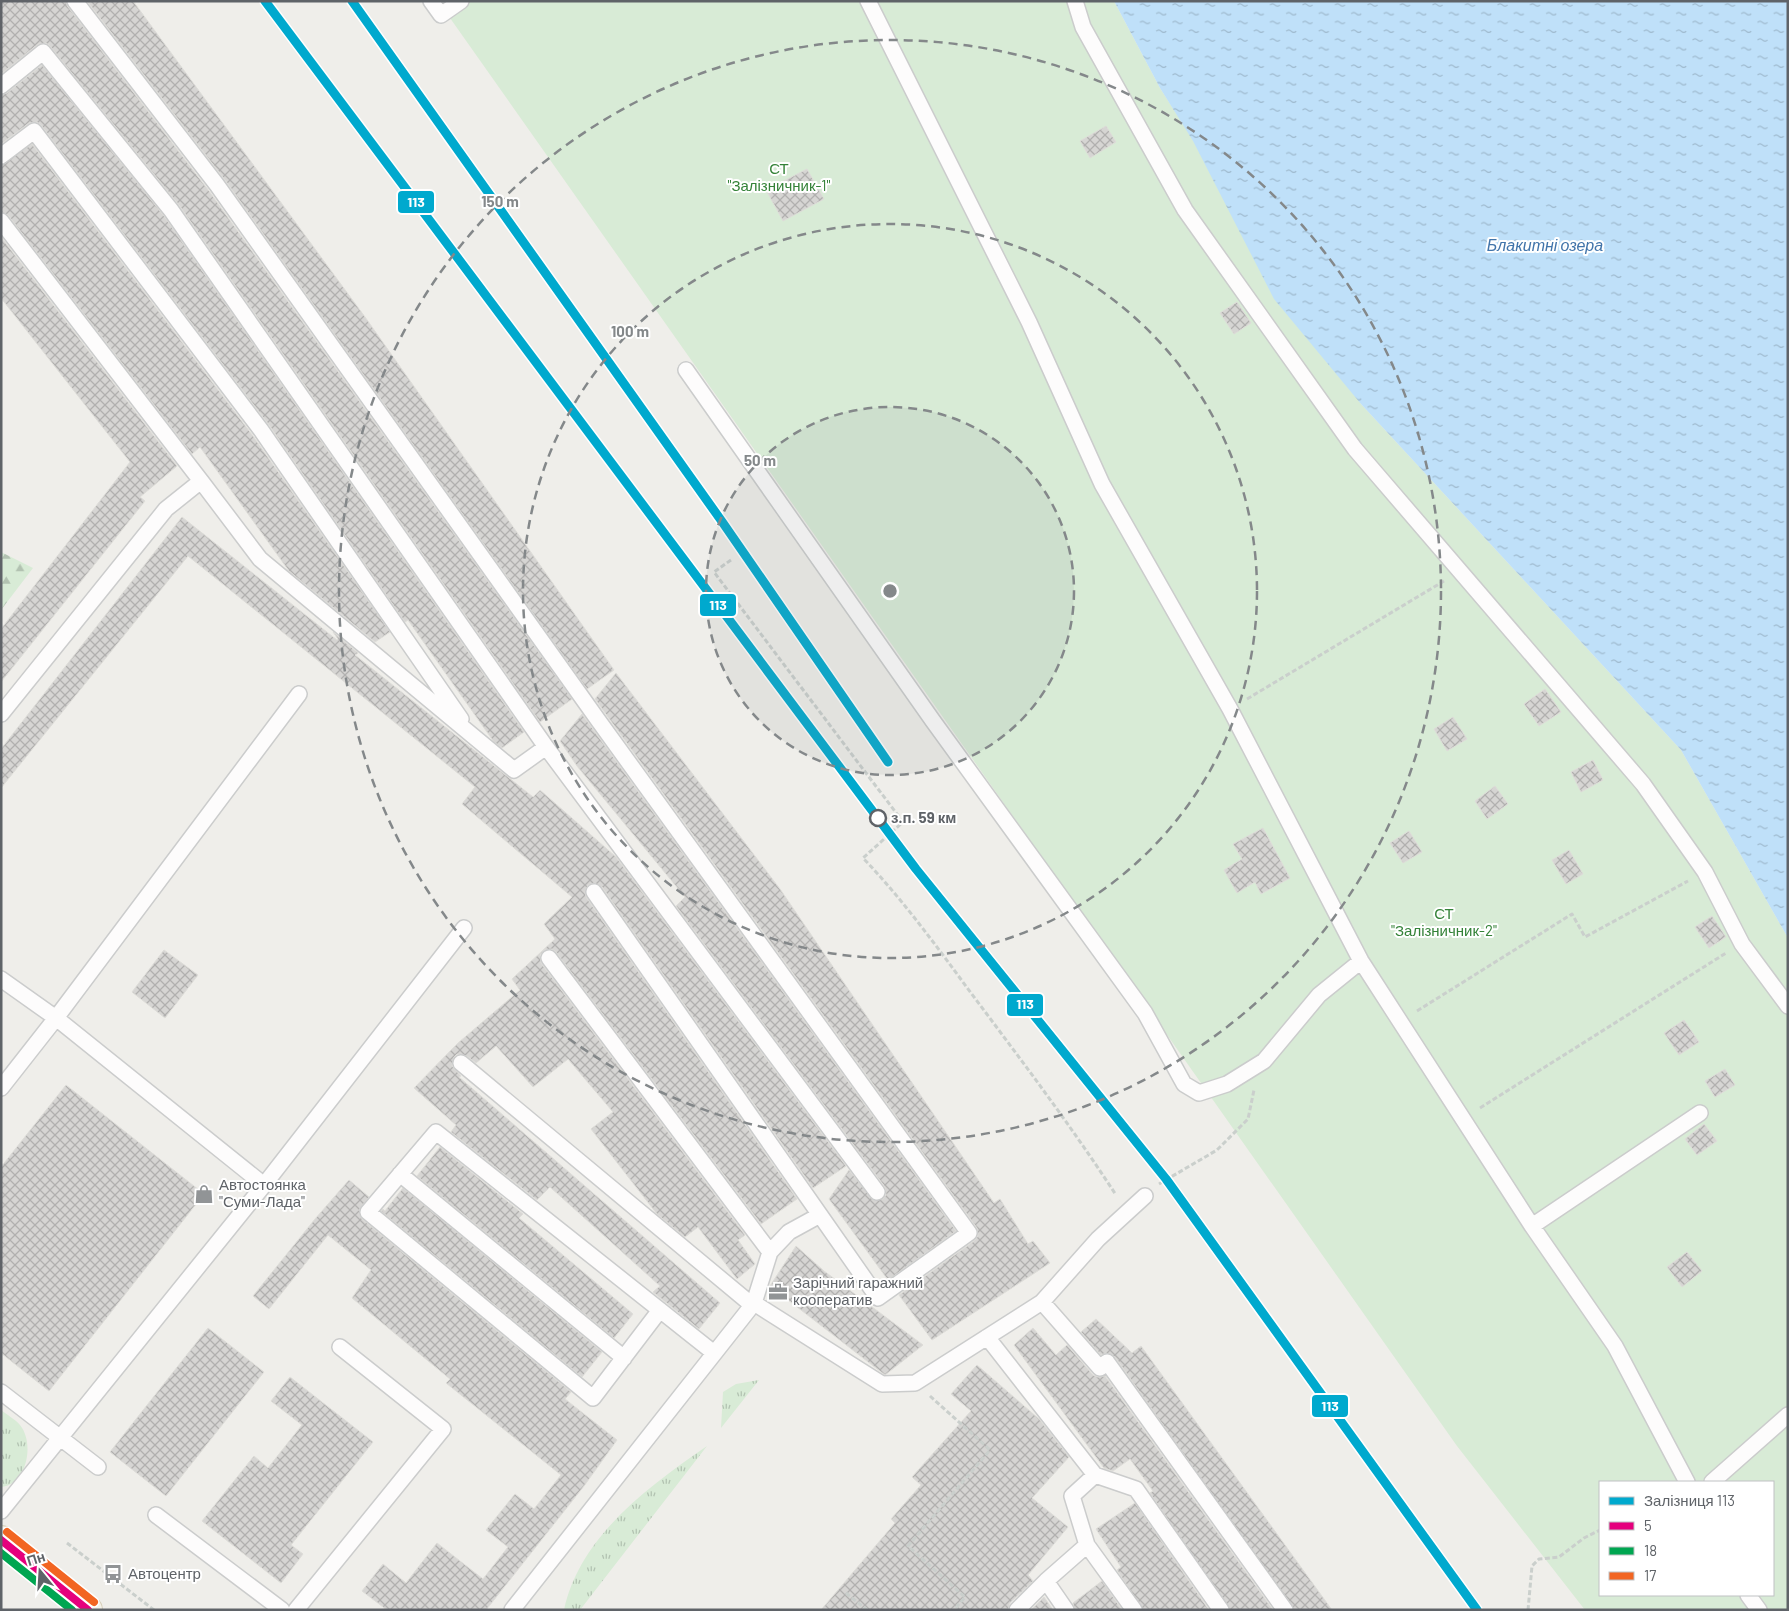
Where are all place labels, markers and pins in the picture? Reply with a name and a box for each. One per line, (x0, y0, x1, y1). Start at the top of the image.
centre of rings (881, 582, 899, 600)
place label: з.п. 59 км (891, 808, 956, 826)
marker: з.п. 59 км (869, 809, 887, 827)
place label: Автостоянка "Суми-Лада" (219, 1175, 307, 1210)
shop icon: Автостоянка "Суми-Лада" (193, 1183, 215, 1205)
place label: Зарічний гаражний кооператив (793, 1273, 923, 1308)
office icon: Зарічний гаражний кооператив (767, 1281, 789, 1303)
bus stop icon: Автоцентр (102, 1563, 124, 1585)
place label: Автоцентр (128, 1564, 201, 1582)

